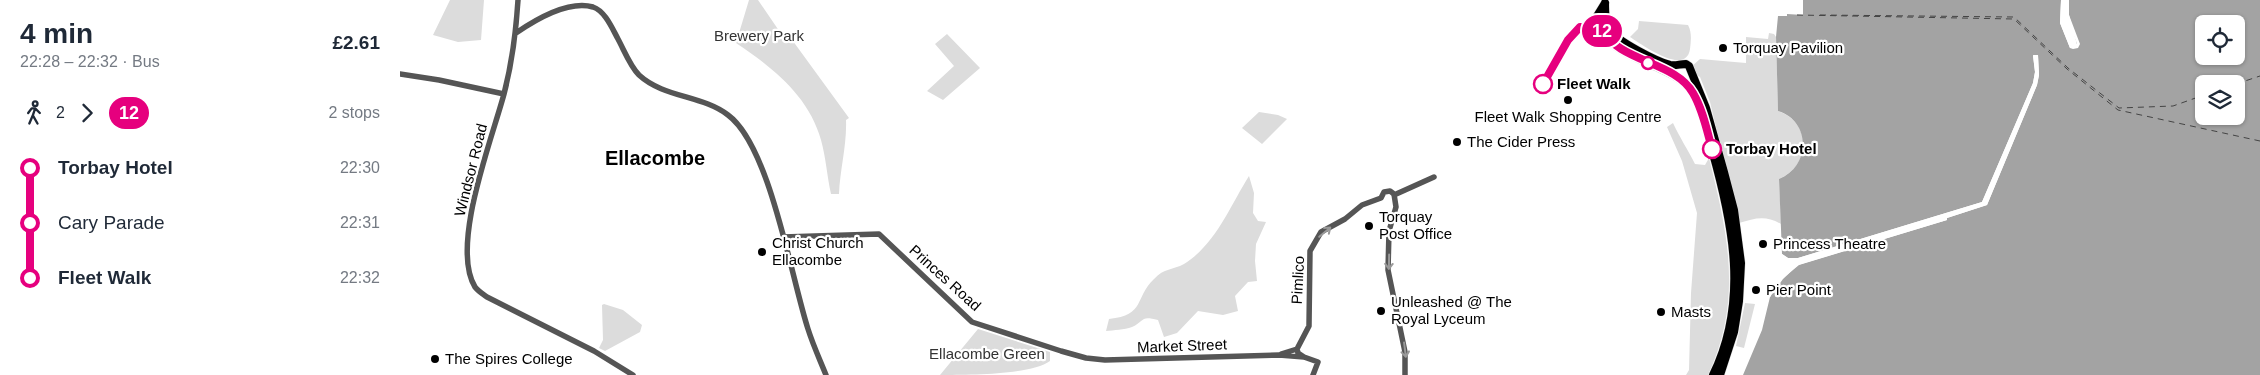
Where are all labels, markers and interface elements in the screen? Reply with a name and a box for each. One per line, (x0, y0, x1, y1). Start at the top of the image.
line badge: 12 (1580, 15, 1624, 47)
map controls (2195, 15, 2245, 125)
button: locate (2195, 15, 2245, 65)
text: 4 min (20, 18, 93, 49)
text: 12 (1592, 21, 1612, 41)
park label: Brewery Park (714, 27, 805, 44)
text: £2.61 (332, 32, 380, 53)
place label: Torquay Pavilion (1733, 39, 1843, 56)
marker: Torquay Pavilion (1717, 42, 1729, 54)
text: 22:28 – 22:32 · Bus (20, 53, 160, 70)
unlabelled marker (1641, 56, 1655, 70)
marker: Fleet Walk (1533, 74, 1553, 94)
place label: Fleet Walk (1557, 75, 1631, 92)
button: layers (2195, 75, 2245, 125)
marker: Fleet Walk Shopping Centre (1562, 94, 1574, 106)
icon: walk (20, 99, 48, 127)
icon: forward (73, 99, 101, 127)
text: 12 (119, 103, 139, 123)
text: 2 (56, 104, 65, 121)
text: 2 stops (328, 104, 380, 121)
place label: Fleet Walk Shopping Centre (1474, 108, 1662, 125)
street label: Windsor Road (451, 122, 490, 218)
place label: The Cider Press (1467, 133, 1575, 150)
marker: The Cider Press (1451, 136, 1463, 148)
marker: Torbay Hotel (1702, 139, 1722, 159)
place label: Torbay Hotel (1726, 140, 1817, 157)
district label: Ellacombe (605, 147, 705, 169)
text: Torbay Hotel (58, 157, 173, 178)
text: 22:30 (340, 159, 380, 176)
place label: Torquay Post Office (1379, 208, 1452, 242)
text: Cary Parade (58, 212, 165, 233)
text: 22:31 (340, 214, 380, 231)
marker: Torquay Post Office (1363, 220, 1375, 232)
one-way arrow (1318, 226, 1331, 237)
place label: Christ Church Ellacombe (772, 234, 864, 268)
place label: Princess Theatre (1773, 235, 1886, 252)
marker: Princess Theatre (1757, 238, 1769, 250)
street label: Princes Road (906, 241, 984, 314)
marker: Christ Church Ellacombe (756, 246, 768, 258)
one-way arrow (1384, 254, 1393, 270)
street label: Pimlico (1288, 255, 1307, 305)
text: Fleet Walk (58, 267, 151, 288)
text: 22:32 (340, 269, 380, 286)
place label: Pier Point (1766, 281, 1832, 298)
marker: Pier Point (1750, 284, 1762, 296)
place label: Unleashed @ The Royal Lyceum (1391, 293, 1512, 327)
place label: Masts (1671, 303, 1711, 320)
marker: Unleashed @ The Royal Lyceum (1375, 305, 1387, 317)
marker: Masts (1655, 306, 1667, 318)
street label: Market Street (1137, 335, 1228, 356)
one-way arrow (1400, 342, 1410, 358)
park label: Ellacombe Green (929, 345, 1045, 362)
place label: The Spires College (445, 350, 573, 367)
marker: The Spires College (429, 353, 441, 365)

